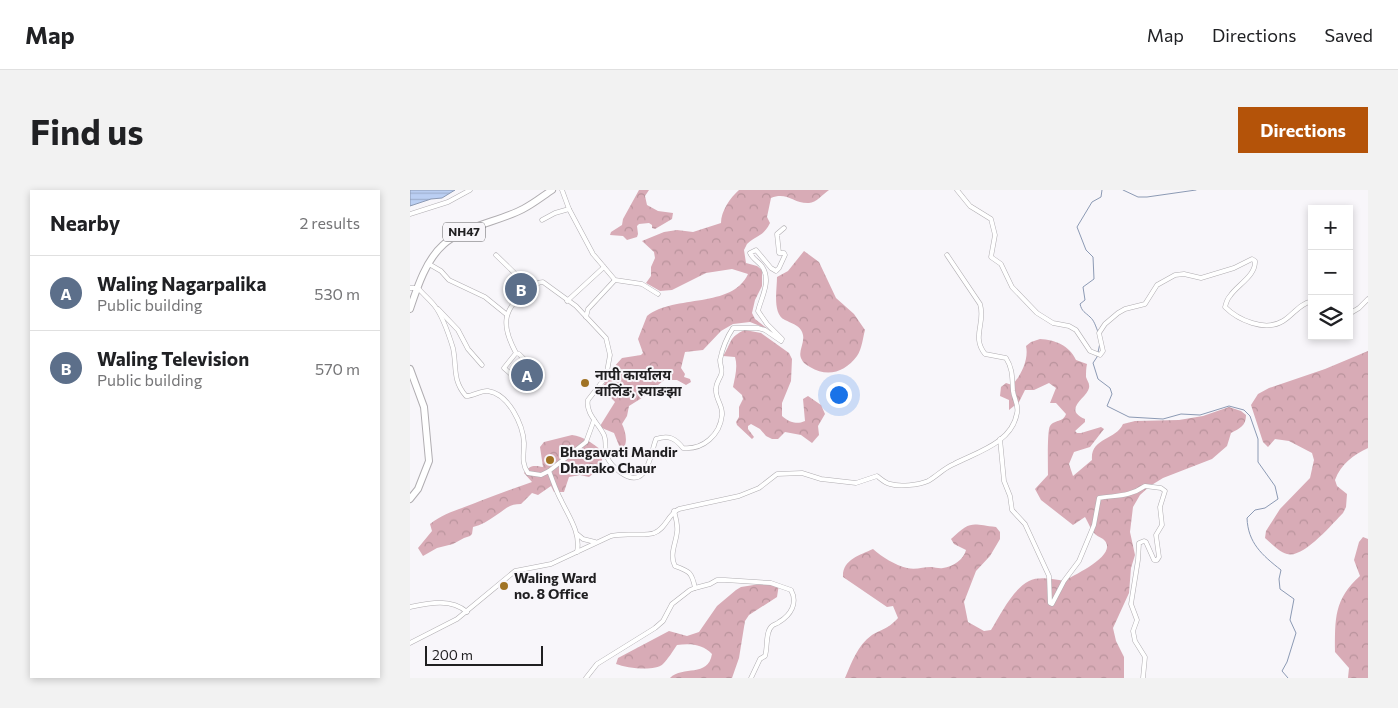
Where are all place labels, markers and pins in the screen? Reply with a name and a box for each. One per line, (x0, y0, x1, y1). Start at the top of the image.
pin: B (505, 270, 537, 308)
pin: A (511, 356, 543, 394)
place label: नापी कार्यालय वालिंङ, स्याङझा (595, 366, 683, 399)
marker: नापी कार्यालय वालिंङ, स्याङझा (579, 377, 591, 389)
place label: Bhagawati Mandir Dharako Chaur (560, 443, 678, 476)
marker: Bhagawati Mandir Dharako Chaur (544, 454, 556, 466)
place label: Waling Ward no. 8 Office (514, 569, 596, 602)
marker: Waling Ward no. 8 Office (498, 580, 510, 592)

